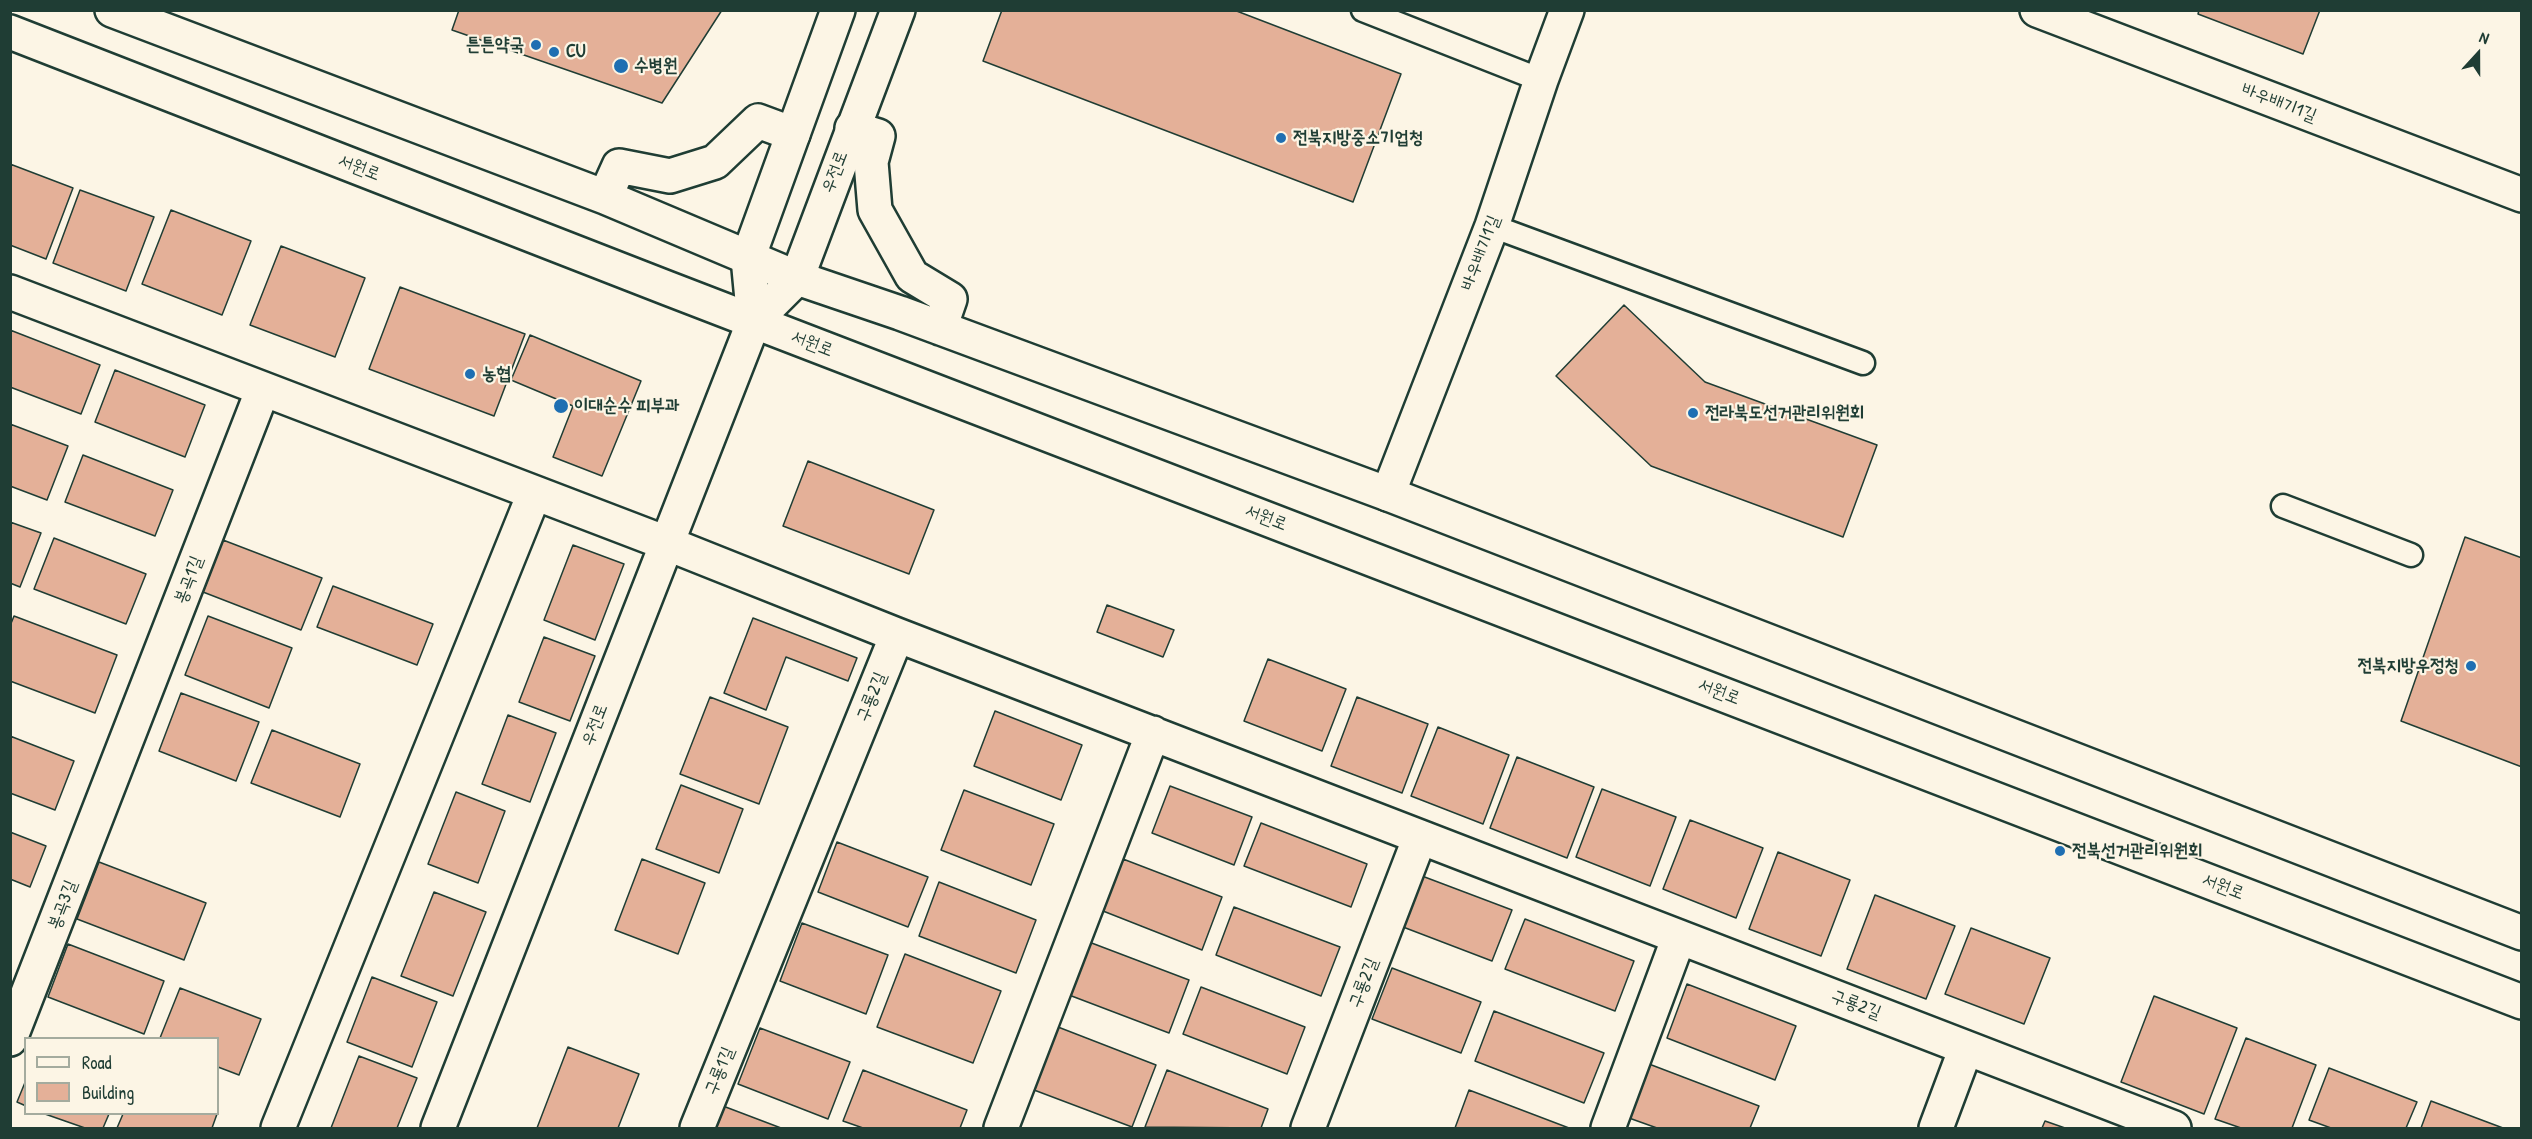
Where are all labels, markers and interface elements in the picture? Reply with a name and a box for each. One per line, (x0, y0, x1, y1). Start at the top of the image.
north arrow (2448, 24, 2508, 84)
text: N (2477, 25, 2492, 49)
place label: 튼튼약국 (466, 34, 524, 56)
marker: 튼튼약국 (529, 38, 543, 52)
place label: CU (566, 41, 586, 63)
marker: CU (547, 45, 561, 59)
place label: 수병원 (634, 55, 677, 77)
marker: 수병원 (612, 57, 630, 75)
street label: 바우배기1길 (2238, 79, 2320, 127)
place label: 전북지방중소기업청 (1293, 127, 1423, 149)
marker: 전북지방중소기업청 (1274, 131, 1288, 145)
street label: 우전로 (817, 148, 853, 196)
street label: 서원로 (335, 150, 383, 186)
street label: 바우배기1길 (1457, 212, 1505, 294)
street label: 서원로 (788, 326, 836, 362)
place label: 농협 (482, 363, 511, 385)
marker: 농협 (463, 367, 477, 381)
place label: 이대순수 피부과 (574, 395, 680, 417)
marker: 이대순수 피부과 (552, 397, 570, 415)
place label: 전라북도선거관리위원회 (1705, 402, 1864, 424)
marker: 전라북도선거관리위원회 (1686, 406, 1700, 420)
street label: 서원로 (1242, 500, 1290, 536)
street label: 봉곡1길 (170, 553, 208, 607)
place label: 전북지방우정청 (2358, 655, 2459, 677)
marker: 전북지방우정청 (2464, 659, 2478, 673)
street label: 구룡2길 (852, 669, 892, 725)
street label: 서원로 (1695, 674, 1743, 710)
street label: 우전로 (577, 701, 613, 749)
place label: 전북선거관리위원회 (2072, 840, 2202, 862)
marker: 전북선거관리위원회 (2053, 844, 2067, 858)
street label: 서원로 (2199, 869, 2247, 905)
street label: 봉곡3길 (44, 877, 82, 933)
street label: 구룡2길 (1345, 955, 1383, 1011)
street label: 구룡2길 (1828, 986, 1884, 1024)
legend (24, 1037, 219, 1115)
street label: 구룡1길 (701, 1044, 739, 1098)
text: Road (82, 1050, 112, 1075)
text: Building (82, 1080, 134, 1105)

